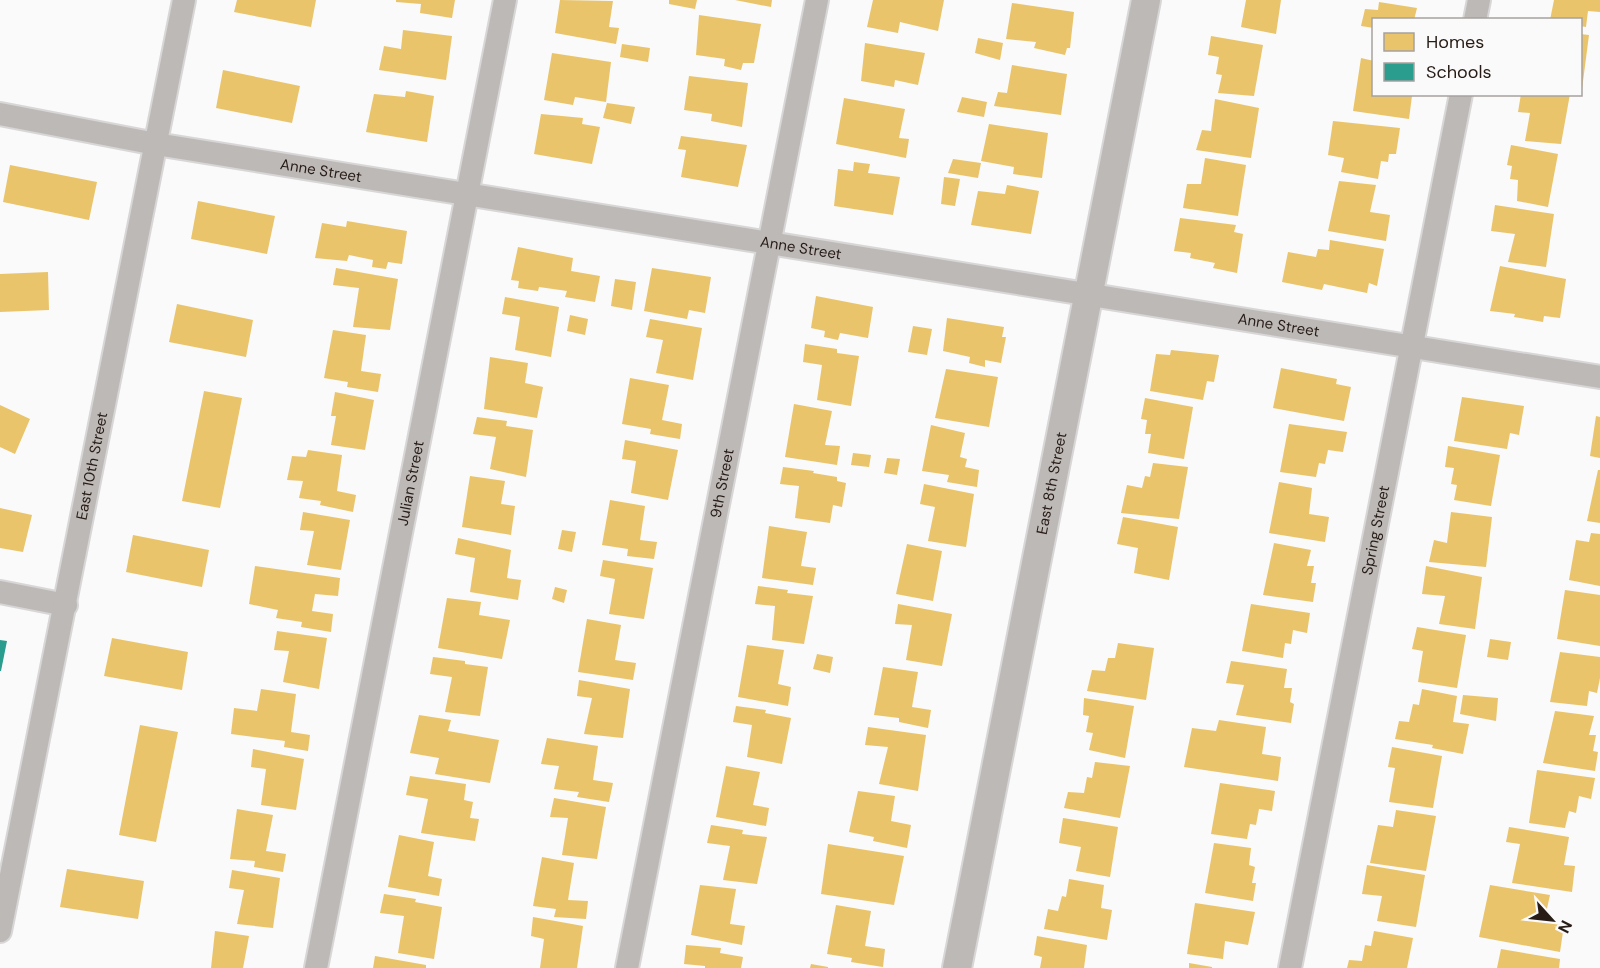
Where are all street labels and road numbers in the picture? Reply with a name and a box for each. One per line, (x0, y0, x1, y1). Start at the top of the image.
street label: Anne Street (279, 154, 363, 187)
street label: Anne Street (759, 232, 843, 264)
street label: Anne Street (1236, 309, 1321, 342)
street label: East 10th Street (71, 410, 112, 522)
street label: East 8th Street (1032, 430, 1071, 536)
street label: Julian Street (393, 439, 429, 527)
street label: 9th Street (706, 447, 739, 520)
street label: Spring Street (1357, 484, 1394, 577)

